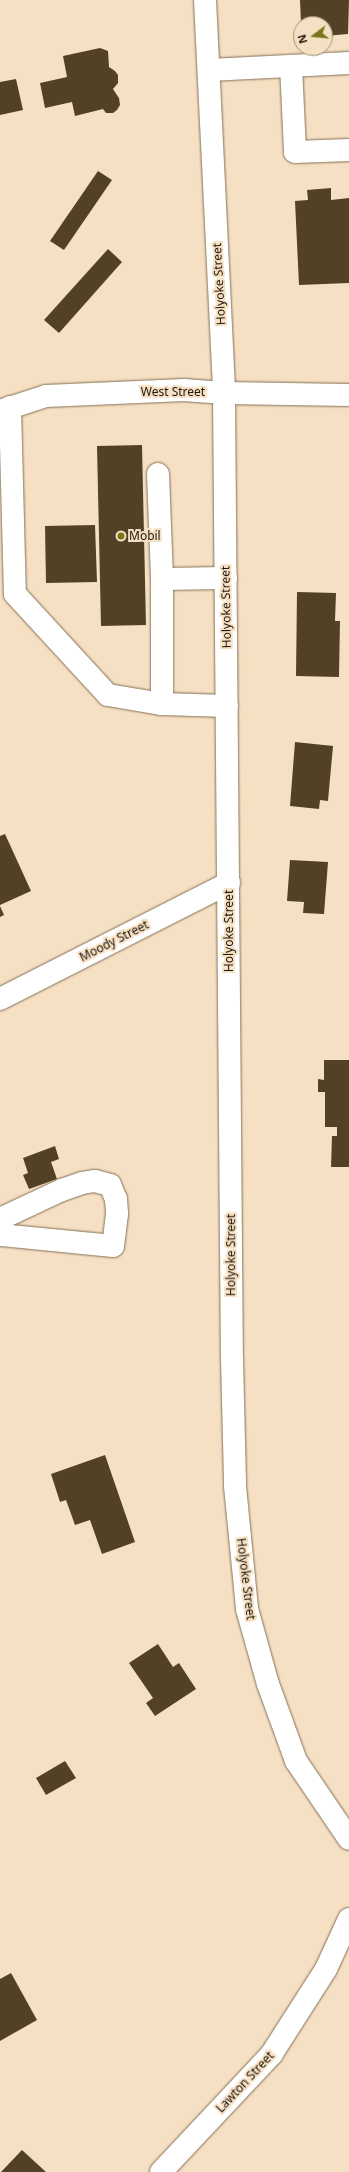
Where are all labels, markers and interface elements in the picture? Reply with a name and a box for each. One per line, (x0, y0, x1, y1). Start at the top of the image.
north arrow (293, 16, 333, 56)
text: N (294, 33, 310, 46)
street label: Holyoke Street (210, 242, 228, 326)
street label: West Street (141, 385, 205, 399)
place label: Mobil (129, 529, 161, 543)
marker: Mobil (116, 531, 126, 541)
street label: Holyoke Street (218, 566, 234, 648)
street label: Holyoke Street (222, 890, 236, 972)
street label: Moody Street (77, 917, 151, 965)
street label: Holyoke Street (224, 1214, 238, 1296)
street label: Holyoke Street (234, 1537, 258, 1621)
street label: Lawton Street (213, 2049, 277, 2115)

